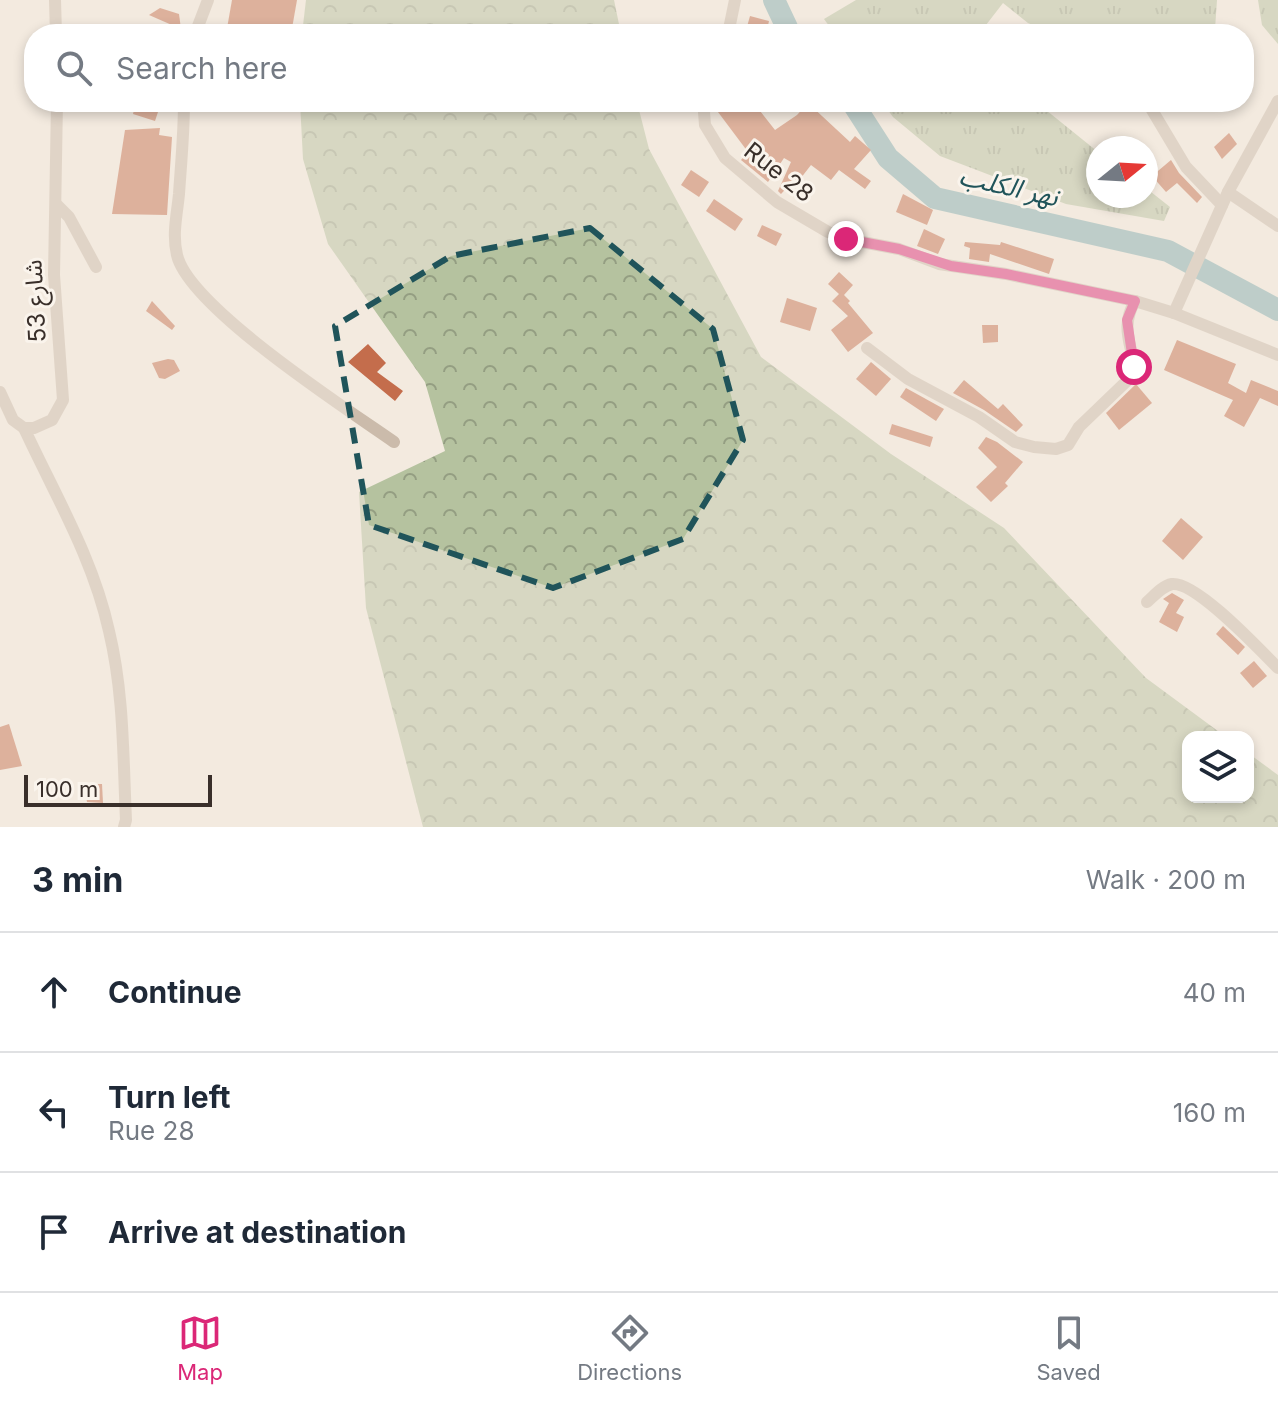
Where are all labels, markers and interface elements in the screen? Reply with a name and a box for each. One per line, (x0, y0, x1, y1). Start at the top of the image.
search box (24, 24, 1254, 112)
icon: search (52, 46, 96, 90)
text: Search here (116, 50, 288, 86)
street label: Rue 28 (739, 136, 819, 208)
north arrow (1086, 136, 1158, 208)
water label: نهر الكلب (956, 160, 1064, 214)
route end (828, 221, 864, 257)
street label: شارع 53 (18, 259, 55, 343)
route start (1116, 349, 1152, 385)
map controls (1182, 731, 1254, 803)
button: layers (1182, 731, 1254, 803)
scale bar (24, 771, 212, 807)
text: 100 m (36, 776, 98, 802)
text: 3 min (32, 859, 123, 900)
text: Walk · 200 m (1086, 864, 1246, 895)
icon: ahead (32, 970, 76, 1014)
text: Continue (108, 974, 242, 1010)
text: 40 m (1183, 977, 1246, 1008)
text: Turn left (108, 1079, 230, 1115)
icon: left (32, 1090, 76, 1134)
text: 160 m (1173, 1097, 1246, 1128)
text: Rue 28 (108, 1115, 195, 1146)
icon: arrive (32, 1210, 76, 1254)
text: Arrive at destination (108, 1214, 406, 1250)
tab: Map (177, 1311, 223, 1385)
tab: Directions (577, 1311, 682, 1385)
tab: Saved (1036, 1311, 1101, 1385)

